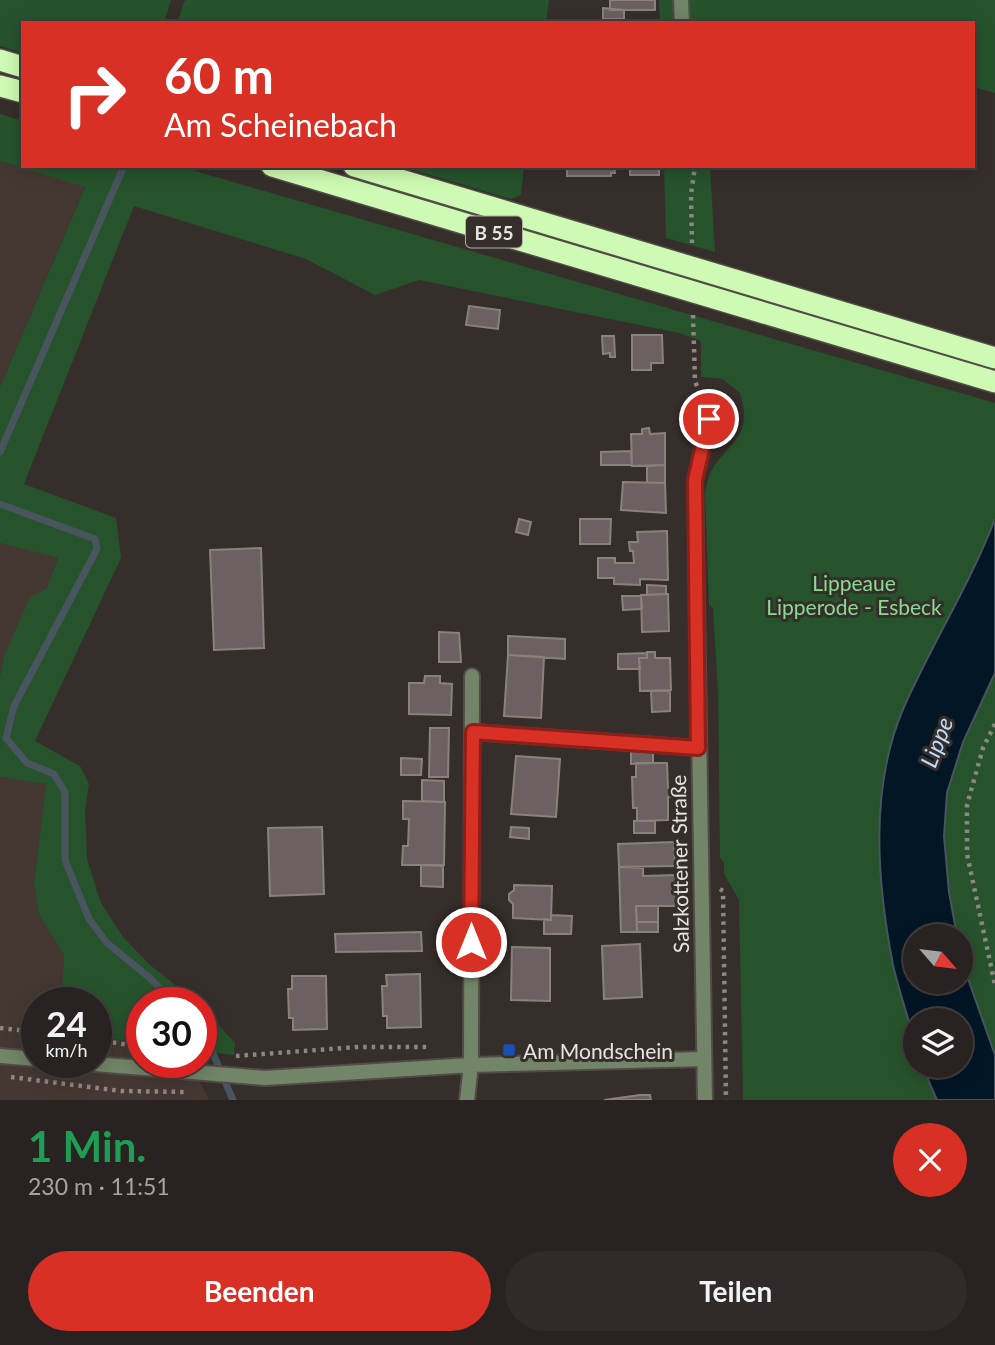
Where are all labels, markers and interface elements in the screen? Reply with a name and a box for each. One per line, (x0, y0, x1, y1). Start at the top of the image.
text: 60 m (164, 46, 274, 104)
icon: right (49, 49, 140, 140)
text: Am Scheinebach (164, 105, 397, 144)
road number: B 55 (466, 216, 522, 248)
pin (679, 389, 739, 449)
icon: arrive (690, 400, 728, 438)
park label: Lippeaue Lipperode - Esbeck (766, 570, 942, 619)
water label: Lippe (914, 713, 958, 771)
street label: Salzkottener Straße (665, 775, 693, 953)
position arrow (434, 905, 508, 979)
north arrow (903, 924, 973, 994)
map controls (903, 924, 973, 1078)
speed limit sign: 30 (126, 987, 217, 1078)
text: 24 (46, 1002, 87, 1044)
button: layers (903, 1008, 973, 1078)
place label: Am Mondschein (523, 1038, 673, 1063)
text: km/h (45, 1039, 88, 1061)
marker: Am Mondschein (501, 1042, 517, 1058)
text: 1 Min. (28, 1121, 146, 1171)
button: close (893, 1123, 967, 1197)
text: 230 m · 11:51 (28, 1172, 170, 1200)
button: Beenden (28, 1251, 491, 1331)
button: Teilen (505, 1251, 967, 1331)

